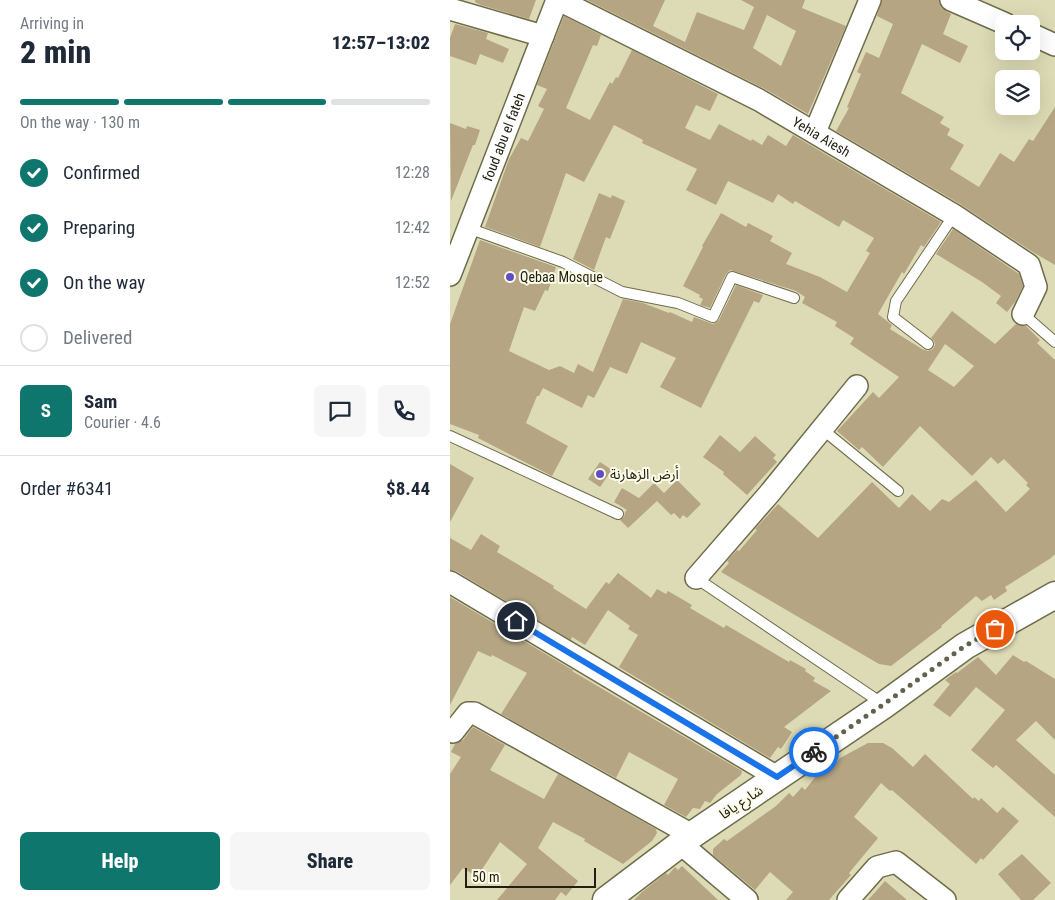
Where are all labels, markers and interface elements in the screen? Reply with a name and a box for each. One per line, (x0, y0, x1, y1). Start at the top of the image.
text: Arriving in (20, 14, 84, 33)
map controls (995, 15, 1040, 115)
button: locate (995, 15, 1040, 60)
text: 12:57–13:02 (332, 31, 430, 54)
text: 2 min (20, 33, 91, 71)
button: layers (995, 70, 1040, 115)
street label: foud abu el fateh (479, 91, 528, 184)
text: On the way · 130 m (20, 113, 140, 132)
street label: Yehia Aiesh (790, 114, 853, 160)
icon: check (20, 159, 48, 187)
text: Confirmed (63, 161, 140, 184)
text: 12:28 (395, 163, 430, 182)
icon: check (20, 214, 48, 242)
text: Preparing (63, 216, 135, 239)
text: 12:42 (395, 218, 430, 237)
icon: check (20, 269, 48, 297)
place label: Qebaa Mosque (520, 269, 603, 285)
text: On the way (63, 271, 145, 294)
marker: Qebaa Mosque (504, 271, 516, 283)
text: 12:52 (395, 273, 430, 292)
text: Delivered (63, 326, 132, 349)
button: chat (314, 385, 366, 437)
button: phone (378, 385, 430, 437)
text: Sam (84, 390, 117, 413)
text: S (41, 399, 51, 422)
text: Courier · 4.6 (84, 413, 161, 432)
place label: أرض الزهارنة (610, 465, 679, 483)
marker: أرض الزهارنة (594, 468, 606, 480)
text: Order #6341 (20, 477, 113, 500)
text: $8.44 (386, 477, 430, 500)
pin (495, 600, 537, 642)
icon: home (502, 607, 530, 635)
pin (974, 608, 1016, 650)
icon: bag (981, 615, 1009, 643)
courier (789, 727, 839, 777)
icon: bike (800, 738, 828, 766)
street label: شارع يافا (716, 782, 768, 825)
button: Help (20, 832, 220, 890)
button: Share (230, 832, 430, 890)
scale bar (465, 865, 596, 888)
text: 50 m (472, 869, 500, 885)

